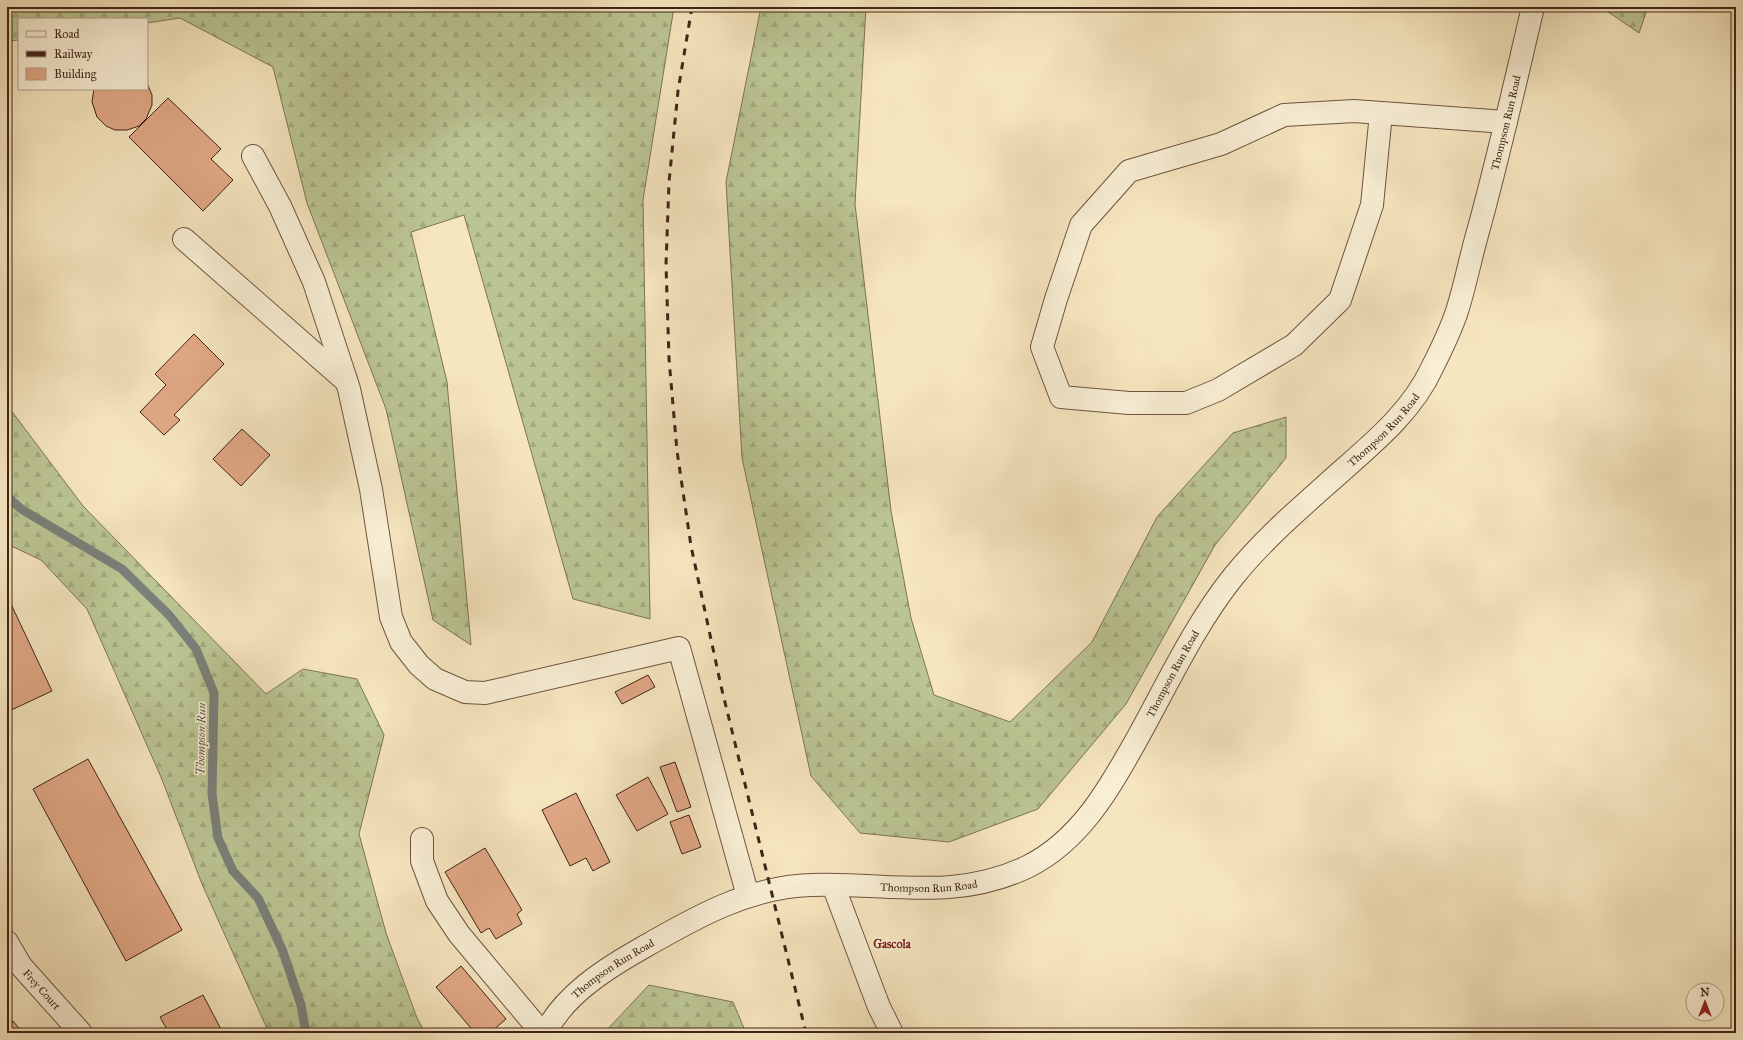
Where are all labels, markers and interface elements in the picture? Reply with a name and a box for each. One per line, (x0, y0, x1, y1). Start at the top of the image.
legend (18, 18, 148, 90)
text: Road (54, 27, 80, 41)
text: Railway (54, 47, 93, 61)
text: Building (54, 67, 97, 82)
street label: Thompson Run Road (1488, 74, 1524, 172)
street label: Thompson Run Road (1345, 391, 1423, 470)
street label: Thompson Run Road (1144, 628, 1202, 720)
water label: Thompson Run (193, 702, 210, 775)
street label: Thompson Run Road (880, 877, 979, 895)
street label: Thompson Run Road (569, 936, 657, 1001)
district label: Gascola (873, 937, 912, 951)
street label: Frey Court (20, 967, 63, 1013)
north arrow (1685, 982, 1725, 1022)
text: N (1700, 986, 1710, 999)

